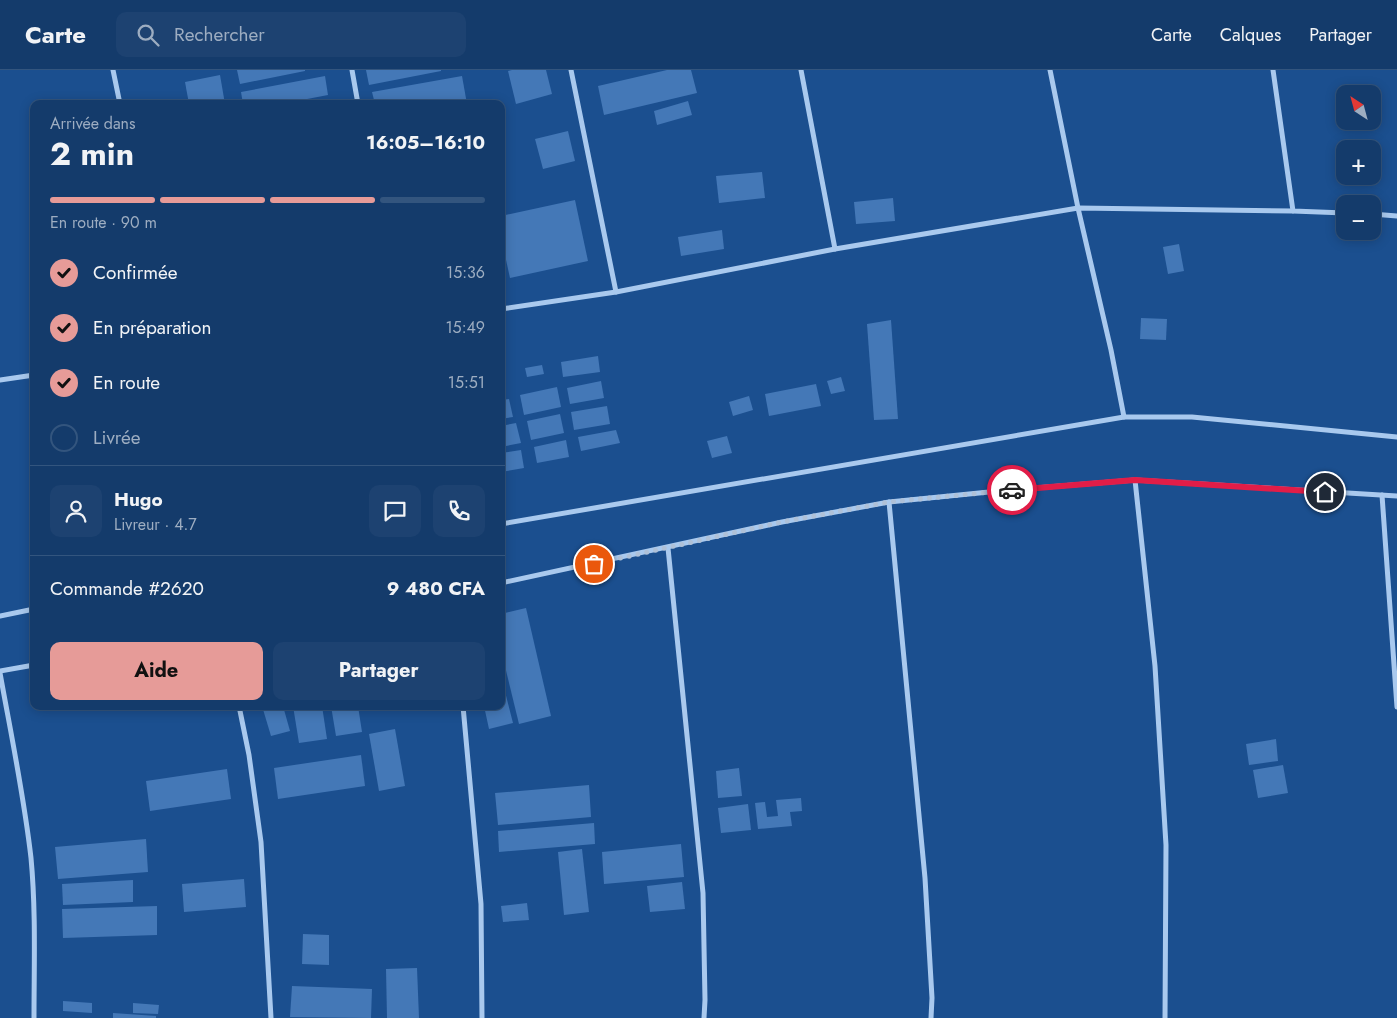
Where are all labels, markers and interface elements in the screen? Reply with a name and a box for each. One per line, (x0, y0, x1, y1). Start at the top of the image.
search box (116, 12, 466, 57)
text: Carte (25, 17, 86, 52)
icon: search (134, 21, 162, 49)
text: Rechercher (174, 21, 265, 48)
text: Carte (1151, 22, 1192, 48)
text: Calques (1220, 22, 1281, 48)
text: Partager (1309, 22, 1372, 48)
north arrow (1336, 85, 1381, 130)
map controls (1336, 85, 1381, 240)
text: Arrivée dans (50, 112, 135, 135)
text: 16:05–16:10 (366, 129, 485, 156)
text: 2 min (50, 131, 134, 177)
button: + (1336, 140, 1381, 185)
button: − (1336, 195, 1381, 240)
text: En route · 90 m (50, 211, 157, 234)
icon: check (50, 259, 78, 287)
text: Confirmée (93, 259, 178, 286)
text: 15:36 (446, 261, 485, 284)
icon: check (50, 314, 78, 342)
text: En préparation (93, 314, 211, 341)
text: 15:49 (445, 316, 485, 339)
icon: check (50, 369, 78, 397)
text: En route (93, 369, 160, 396)
text: 15:51 (448, 371, 485, 394)
text: Livrée (93, 424, 141, 451)
courier (987, 465, 1037, 515)
pin (1304, 471, 1346, 513)
icon: car (998, 476, 1026, 504)
icon: home (1311, 478, 1339, 506)
button: person (50, 485, 102, 537)
button: chat (369, 485, 421, 537)
button: phone (433, 485, 485, 537)
text: Hugo (114, 486, 163, 513)
text: Livreur · 4.7 (114, 513, 197, 536)
pin (573, 543, 615, 585)
icon: bag (580, 550, 608, 578)
text: Commande #2620 (50, 575, 204, 602)
text: 9 480 CFA (387, 575, 485, 602)
button: Aide (50, 642, 263, 700)
button: Partager (273, 642, 485, 700)

